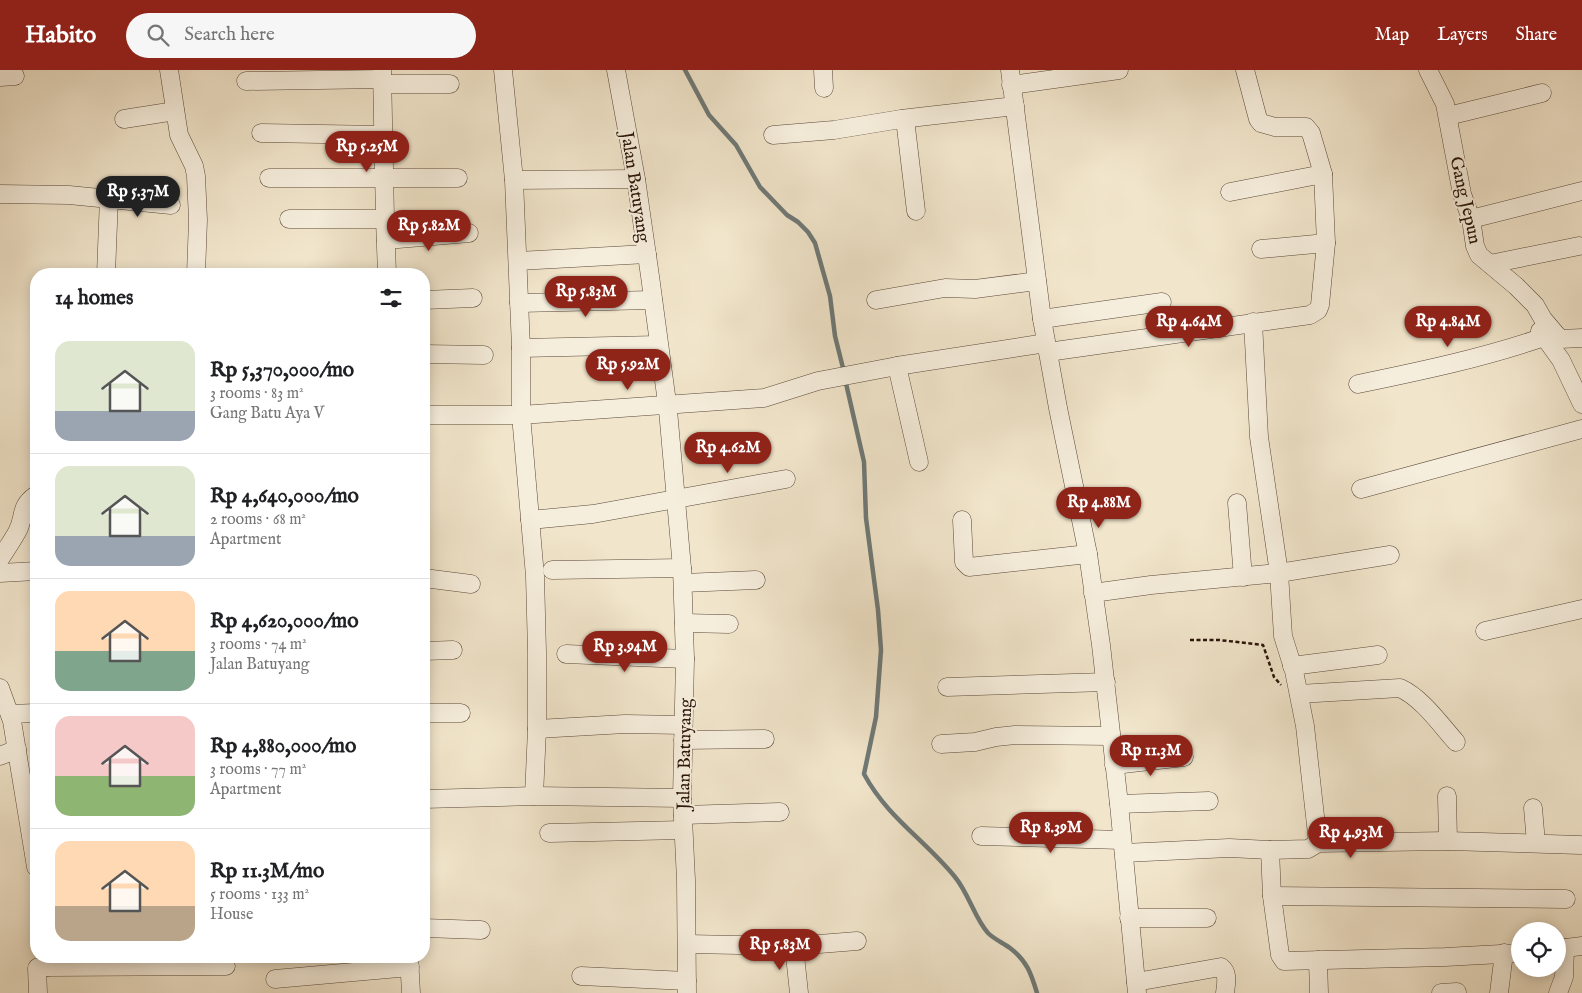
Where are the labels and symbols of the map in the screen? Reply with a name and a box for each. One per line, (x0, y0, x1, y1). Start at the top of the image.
street label: Jalan Batuyang (614, 128, 655, 245)
pin: Rp 5.25M (315, 131, 419, 173)
street label: Gang Jepun (1443, 154, 1486, 247)
pin: Rp 5.37M (86, 176, 190, 218)
pin: Rp 5.82M (377, 210, 481, 252)
pin: Rp 5.83M (534, 276, 638, 318)
pin: Rp 4.64M (1137, 306, 1241, 348)
pin: Rp 4.84M (1396, 306, 1500, 348)
pin: Rp 5.92M (576, 348, 680, 391)
pin: Rp 4.62M (676, 432, 780, 474)
pin: Rp 4.88M (1047, 486, 1151, 529)
pin: Rp 3.94M (573, 630, 677, 673)
street label: Jalan Batuyang (673, 698, 698, 812)
pin: Rp 11.3M (1099, 734, 1203, 777)
pin: Rp 8.39M (999, 812, 1103, 854)
pin: Rp 4.93M (1299, 816, 1403, 859)
pin: Rp 5.83M (728, 928, 832, 971)

